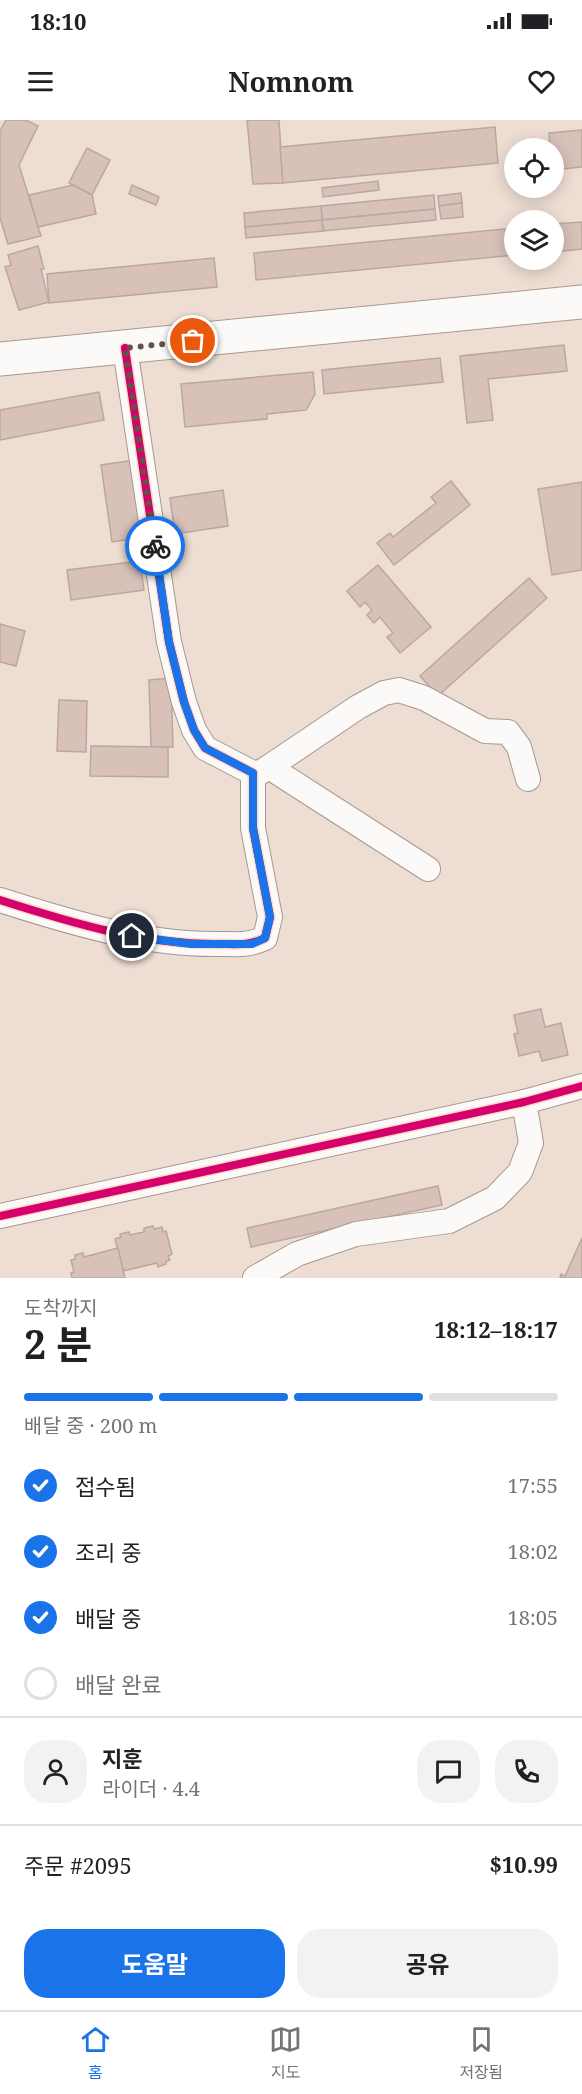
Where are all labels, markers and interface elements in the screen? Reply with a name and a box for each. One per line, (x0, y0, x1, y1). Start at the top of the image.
text: 18:10 (30, 6, 86, 36)
text: Nomnom (228, 63, 354, 100)
icon: menu (24, 65, 57, 98)
icon: heart (525, 65, 558, 98)
map controls (504, 138, 564, 270)
button: locate (504, 138, 564, 198)
button: layers (504, 210, 564, 270)
pin (167, 315, 218, 366)
icon: bag (176, 324, 209, 357)
courier (125, 516, 185, 576)
icon: bike (139, 530, 172, 563)
pin (106, 910, 157, 961)
icon: home (115, 919, 148, 952)
text: 도착까지 (24, 1294, 98, 1321)
text: 18:12–18:17 (434, 1314, 558, 1344)
text: 2 분 (24, 1317, 92, 1370)
text: 배달 중 · 200 m (24, 1412, 157, 1439)
icon: check (24, 1469, 57, 1502)
text: 접수됨 (75, 1471, 136, 1501)
text: 17:55 (508, 1472, 558, 1499)
icon: check (24, 1535, 57, 1568)
text: 조리 중 (75, 1537, 141, 1567)
text: 18:02 (508, 1538, 558, 1565)
icon: check (24, 1601, 57, 1634)
text: 배달 중 (75, 1603, 141, 1633)
text: 18:05 (508, 1604, 558, 1631)
text: 배달 완료 (75, 1669, 162, 1699)
button: person (24, 1740, 87, 1803)
button: chat (417, 1740, 480, 1803)
button: phone (495, 1740, 558, 1803)
text: 지훈 (102, 1743, 142, 1773)
text: 라이더 · 4.4 (102, 1775, 200, 1802)
text: $10.99 (489, 1849, 558, 1879)
text: 주문 #2095 (24, 1850, 132, 1880)
button: 도움말 (24, 1929, 285, 1998)
button: 공유 (297, 1929, 558, 1998)
tab: 홈 (79, 2023, 112, 2083)
tab: 지도 (269, 2023, 302, 2083)
tab: 저장됨 (459, 2023, 503, 2083)

